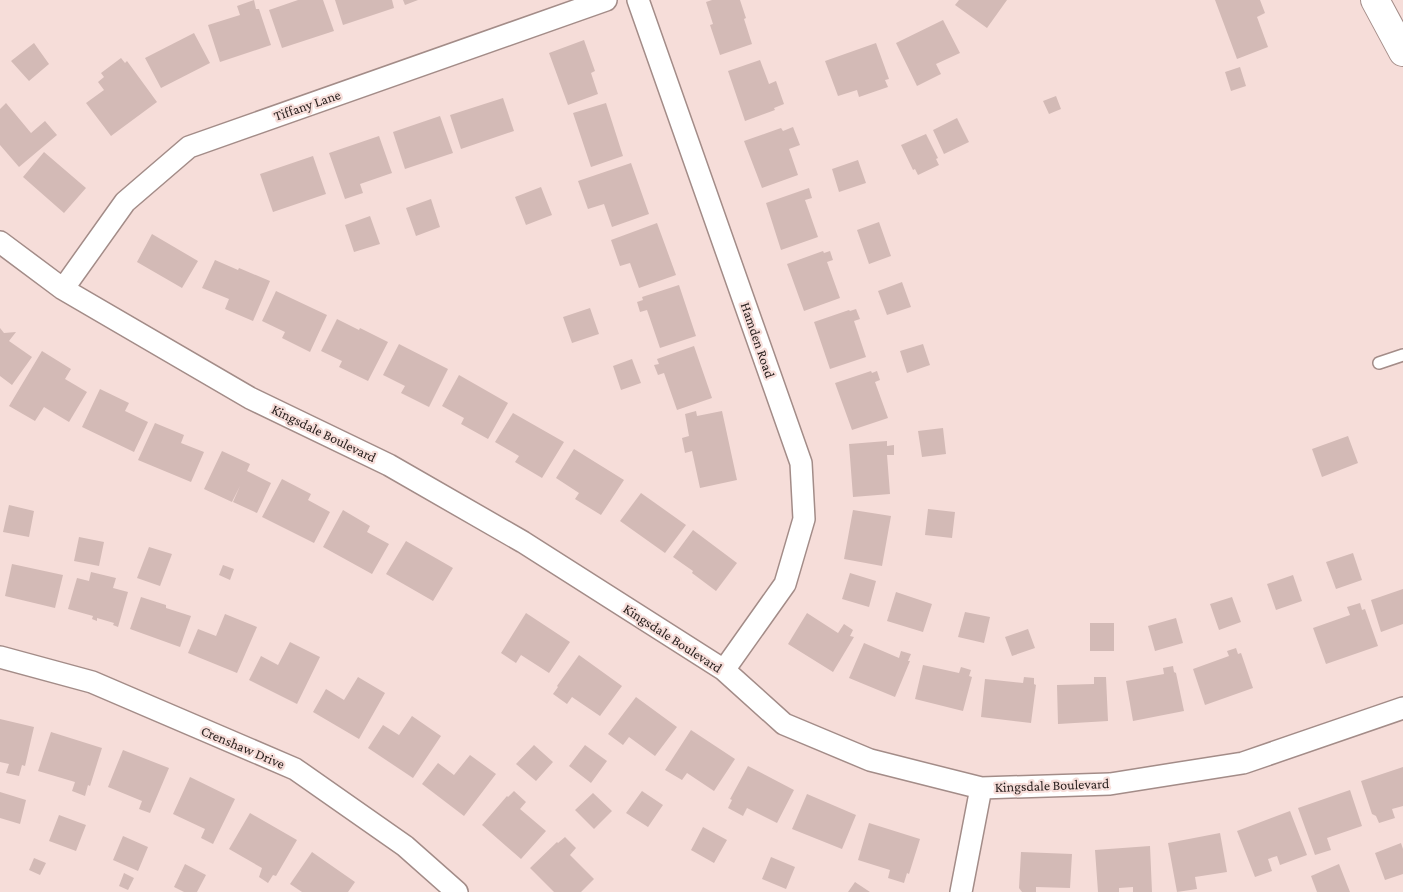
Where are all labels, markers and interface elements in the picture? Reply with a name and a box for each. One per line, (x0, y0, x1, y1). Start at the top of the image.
street label: Tiffany Lane (271, 86, 343, 124)
street label: Hamden Road (738, 300, 779, 381)
street label: Kingsdale Boulevard (269, 401, 379, 466)
street label: Kingsdale Boulevard (621, 600, 726, 676)
street label: Crenshaw Drive (199, 722, 287, 772)
street label: Kingsdale Boulevard (995, 775, 1110, 795)

